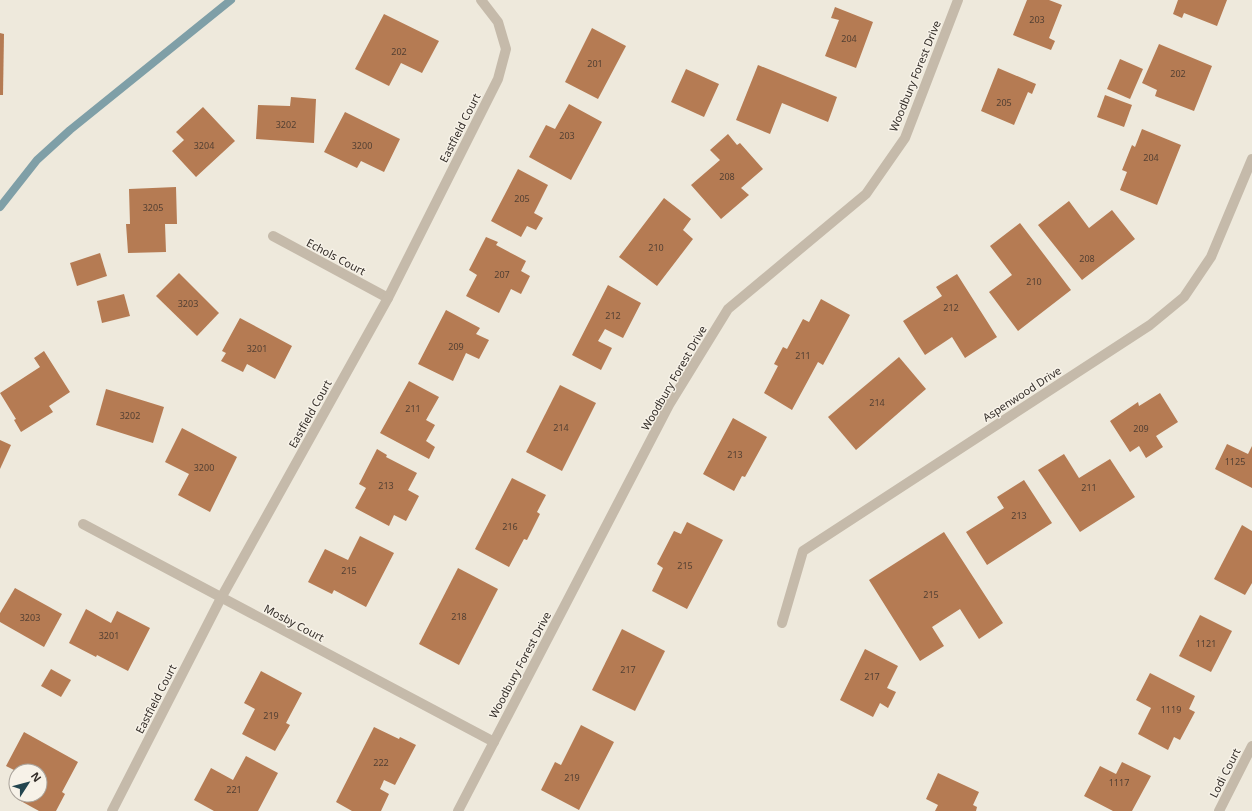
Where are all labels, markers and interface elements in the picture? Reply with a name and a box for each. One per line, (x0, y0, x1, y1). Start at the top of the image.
house number: 203 (1029, 13, 1045, 26)
street label: Woodbury Forest Drive (885, 18, 944, 134)
house number: 204 (841, 32, 857, 45)
house number: 202 (391, 45, 407, 58)
house number: 201 (587, 57, 603, 70)
house number: 202 (1170, 67, 1186, 80)
street label: Eastfield Court (436, 91, 483, 165)
house number: 205 (996, 96, 1012, 109)
house number: 3202 (276, 118, 296, 131)
house number: 203 (559, 129, 575, 142)
house number: 3204 (194, 139, 214, 152)
house number: 3200 (352, 139, 372, 152)
house number: 204 (1143, 151, 1159, 164)
house number: 208 (719, 170, 735, 183)
house number: 205 (514, 192, 530, 205)
house number: 3205 (143, 201, 163, 214)
street label: Echols Court (304, 235, 368, 278)
house number: 210 (648, 241, 664, 254)
house number: 208 (1079, 252, 1095, 265)
house number: 207 (494, 268, 510, 281)
house number: 210 (1026, 275, 1042, 288)
house number: 3203 (178, 297, 198, 310)
house number: 212 (943, 301, 959, 314)
house number: 212 (605, 309, 621, 322)
street label: Woodbury Forest Drive (637, 323, 710, 433)
house number: 209 (448, 340, 464, 353)
house number: 3201 (247, 342, 267, 355)
house number: 211 (795, 349, 811, 362)
street label: Aspenwood Drive (980, 363, 1064, 425)
street label: Eastfield Court (285, 377, 334, 451)
house number: 214 (869, 396, 885, 409)
house number: 211 (405, 402, 421, 415)
house number: 3202 (120, 409, 140, 422)
house number: 214 (553, 421, 569, 434)
house number: 209 (1133, 422, 1149, 435)
house number: 213 (727, 448, 743, 461)
house number: 1125 (1225, 455, 1245, 468)
house number: 3200 (194, 461, 214, 474)
house number: 213 (378, 479, 394, 492)
house number: 211 (1081, 481, 1097, 494)
house number: 213 (1011, 509, 1027, 522)
house number: 216 (502, 520, 518, 533)
house number: 215 (677, 559, 693, 572)
house number: 215 (341, 564, 357, 577)
house number: 215 (923, 588, 939, 601)
street label: Mosby Court (262, 600, 327, 645)
street label: Woodbury Forest Drive (485, 609, 554, 721)
house number: 218 (451, 610, 467, 623)
house number: 3203 (20, 611, 40, 624)
house number: 3201 (99, 629, 119, 642)
house number: 1121 (1196, 637, 1216, 650)
street label: Eastfield Court (132, 662, 179, 736)
house number: 217 (620, 663, 636, 676)
house number: 217 (864, 670, 880, 683)
house number: 1119 (1161, 703, 1181, 716)
house number: 219 (263, 709, 279, 722)
street label: Lodi Court (1206, 745, 1243, 800)
house number: 222 (373, 756, 389, 769)
north arrow (8, 763, 48, 803)
text: N (28, 769, 45, 785)
house number: 219 (564, 771, 580, 784)
house number: 1117 (1109, 776, 1129, 789)
house number: 221 (226, 783, 242, 796)

